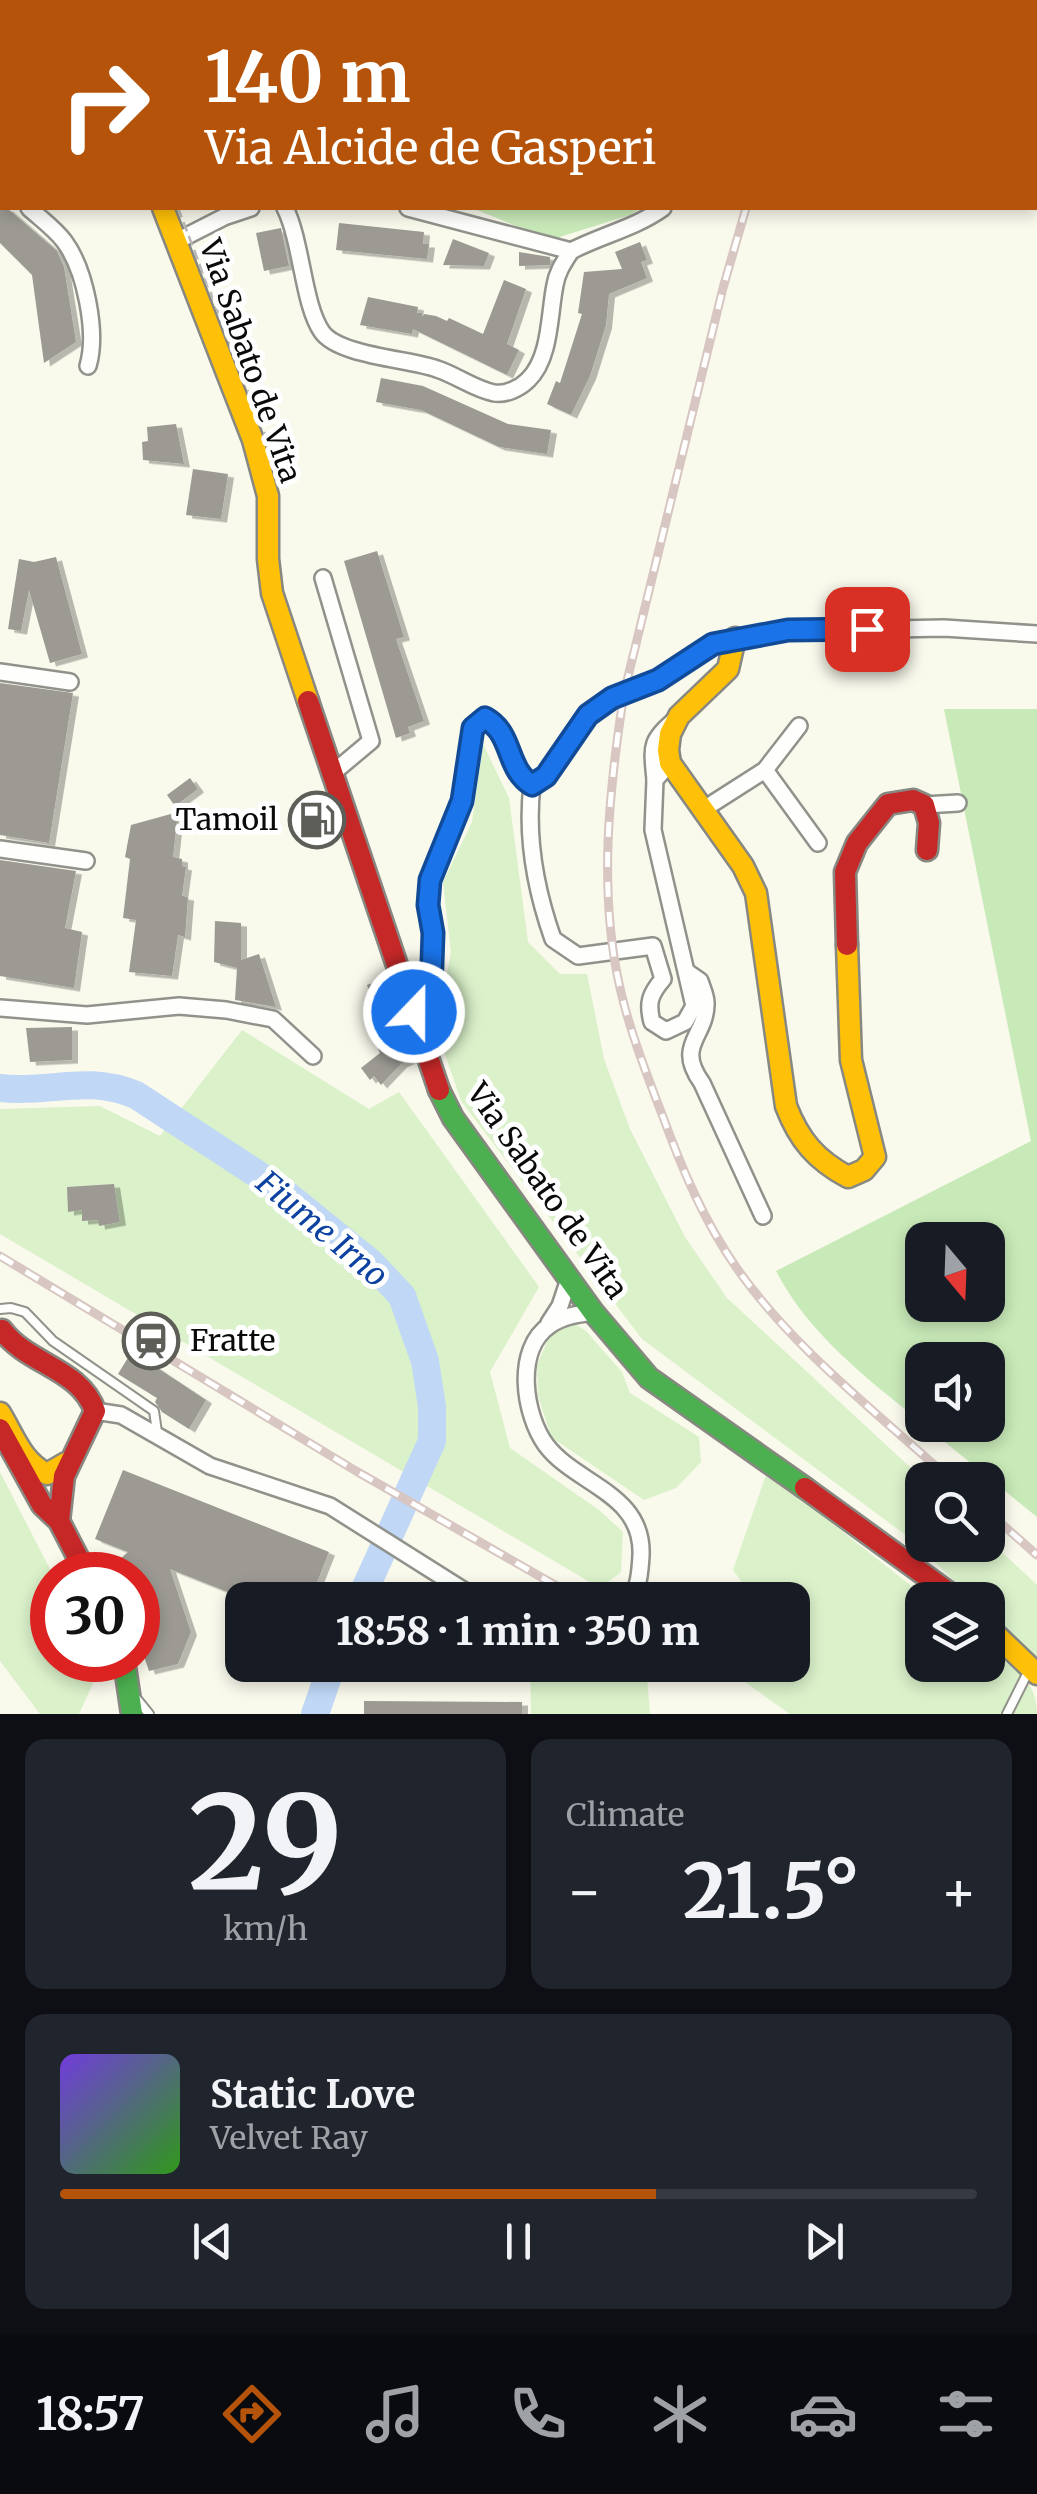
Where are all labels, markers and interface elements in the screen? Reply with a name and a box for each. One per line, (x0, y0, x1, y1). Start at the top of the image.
text: 140 m (205, 33, 411, 121)
icon: right (40, 40, 170, 170)
text: Via Alcide de Gasperi (205, 120, 656, 176)
street label: Via Sabato de Vita (191, 233, 310, 487)
pin (825, 587, 910, 672)
icon: arrive (840, 602, 895, 657)
fuel station icon: Tamoil (287, 790, 347, 850)
place label: Tamoil (176, 800, 278, 838)
position arrow (362, 960, 466, 1064)
street label: Via Sabato de Vita (459, 1074, 637, 1306)
water label: Fiume Irno (247, 1162, 396, 1295)
north arrow (905, 1222, 1005, 1322)
map controls (905, 1222, 1005, 1682)
station icon: Fratte (121, 1311, 181, 1371)
place label: Fratte (190, 1321, 275, 1359)
button: sound (905, 1342, 1005, 1442)
button: search (905, 1462, 1005, 1562)
speed limit sign: 30 (30, 1552, 160, 1682)
button: layers (905, 1582, 1005, 1682)
text: 18:58 · 1 min · 350 m (336, 1608, 699, 1655)
text: 29 (188, 1762, 343, 1925)
text: Climate (566, 1795, 684, 1835)
text: 21.5° (683, 1844, 860, 1938)
text: − (566, 1857, 603, 1926)
text: + (940, 1857, 977, 1926)
text: km/h (223, 1909, 308, 1949)
text: Static Love (210, 2071, 415, 2118)
text: Velvet Ray (210, 2118, 368, 2158)
icon: previous (185, 2214, 240, 2269)
icon: pause (491, 2214, 546, 2269)
icon: next (797, 2214, 852, 2269)
icon: directions (217, 2379, 287, 2449)
icon: music (360, 2379, 430, 2449)
icon: phone (503, 2379, 573, 2449)
icon: climate (645, 2379, 715, 2449)
icon: car (788, 2379, 858, 2449)
icon: filters (931, 2379, 1001, 2449)
text: 18:57 (36, 2386, 145, 2442)

